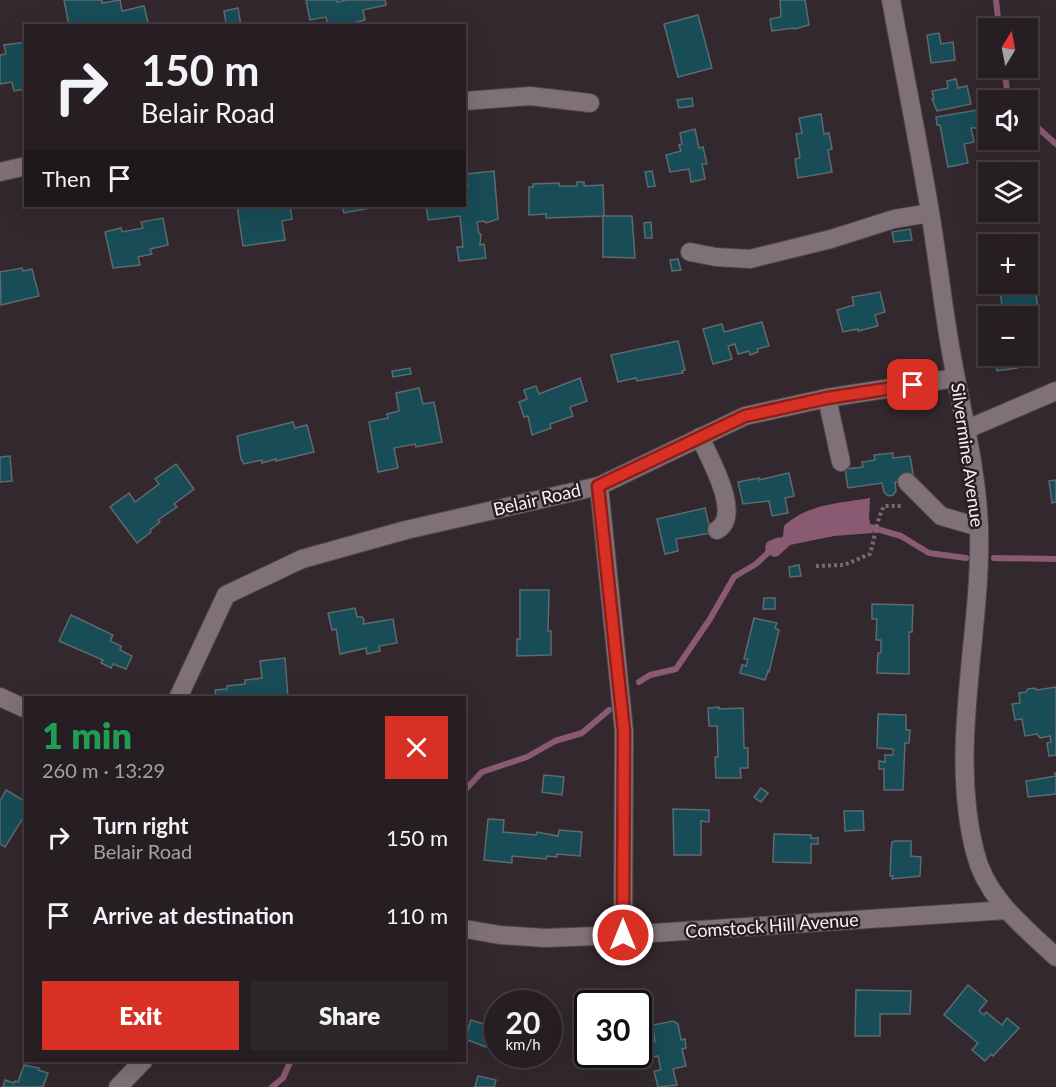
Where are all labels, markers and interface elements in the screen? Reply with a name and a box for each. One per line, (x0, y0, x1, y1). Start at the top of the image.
north arrow (978, 18, 1038, 78)
map controls (978, 18, 1038, 366)
text: 150 m (141, 45, 259, 95)
icon: right (42, 48, 120, 126)
button: sound (978, 90, 1038, 150)
text: Belair Road (141, 96, 275, 129)
icon: arrive (103, 162, 136, 195)
button: layers (978, 162, 1038, 222)
text: Then (42, 165, 91, 192)
button: + (978, 234, 1038, 294)
button: − (978, 306, 1038, 366)
pin (887, 359, 938, 410)
icon: arrive (896, 368, 929, 401)
street label: Silvermine Avenue (947, 381, 989, 528)
street label: Belair Road (491, 478, 583, 520)
text: 1 min (42, 713, 132, 757)
button: close (385, 716, 448, 779)
text: 260 m · 13:29 (42, 758, 165, 782)
text: Turn right (93, 812, 188, 839)
icon: right (42, 821, 75, 854)
text: 150 m (386, 824, 448, 851)
text: Belair Road (93, 839, 192, 863)
icon: arrive (42, 899, 75, 932)
text: Arrive at destination (93, 902, 294, 929)
text: 110 m (386, 902, 448, 929)
position arrow (591, 903, 655, 967)
street label: Comstock Hill Avenue (685, 908, 859, 942)
button: Exit (42, 981, 239, 1050)
button: Share (251, 981, 448, 1050)
speed limit sign: 30 (574, 990, 652, 1068)
text: 20 (506, 1004, 540, 1040)
text: km/h (505, 1035, 541, 1053)

